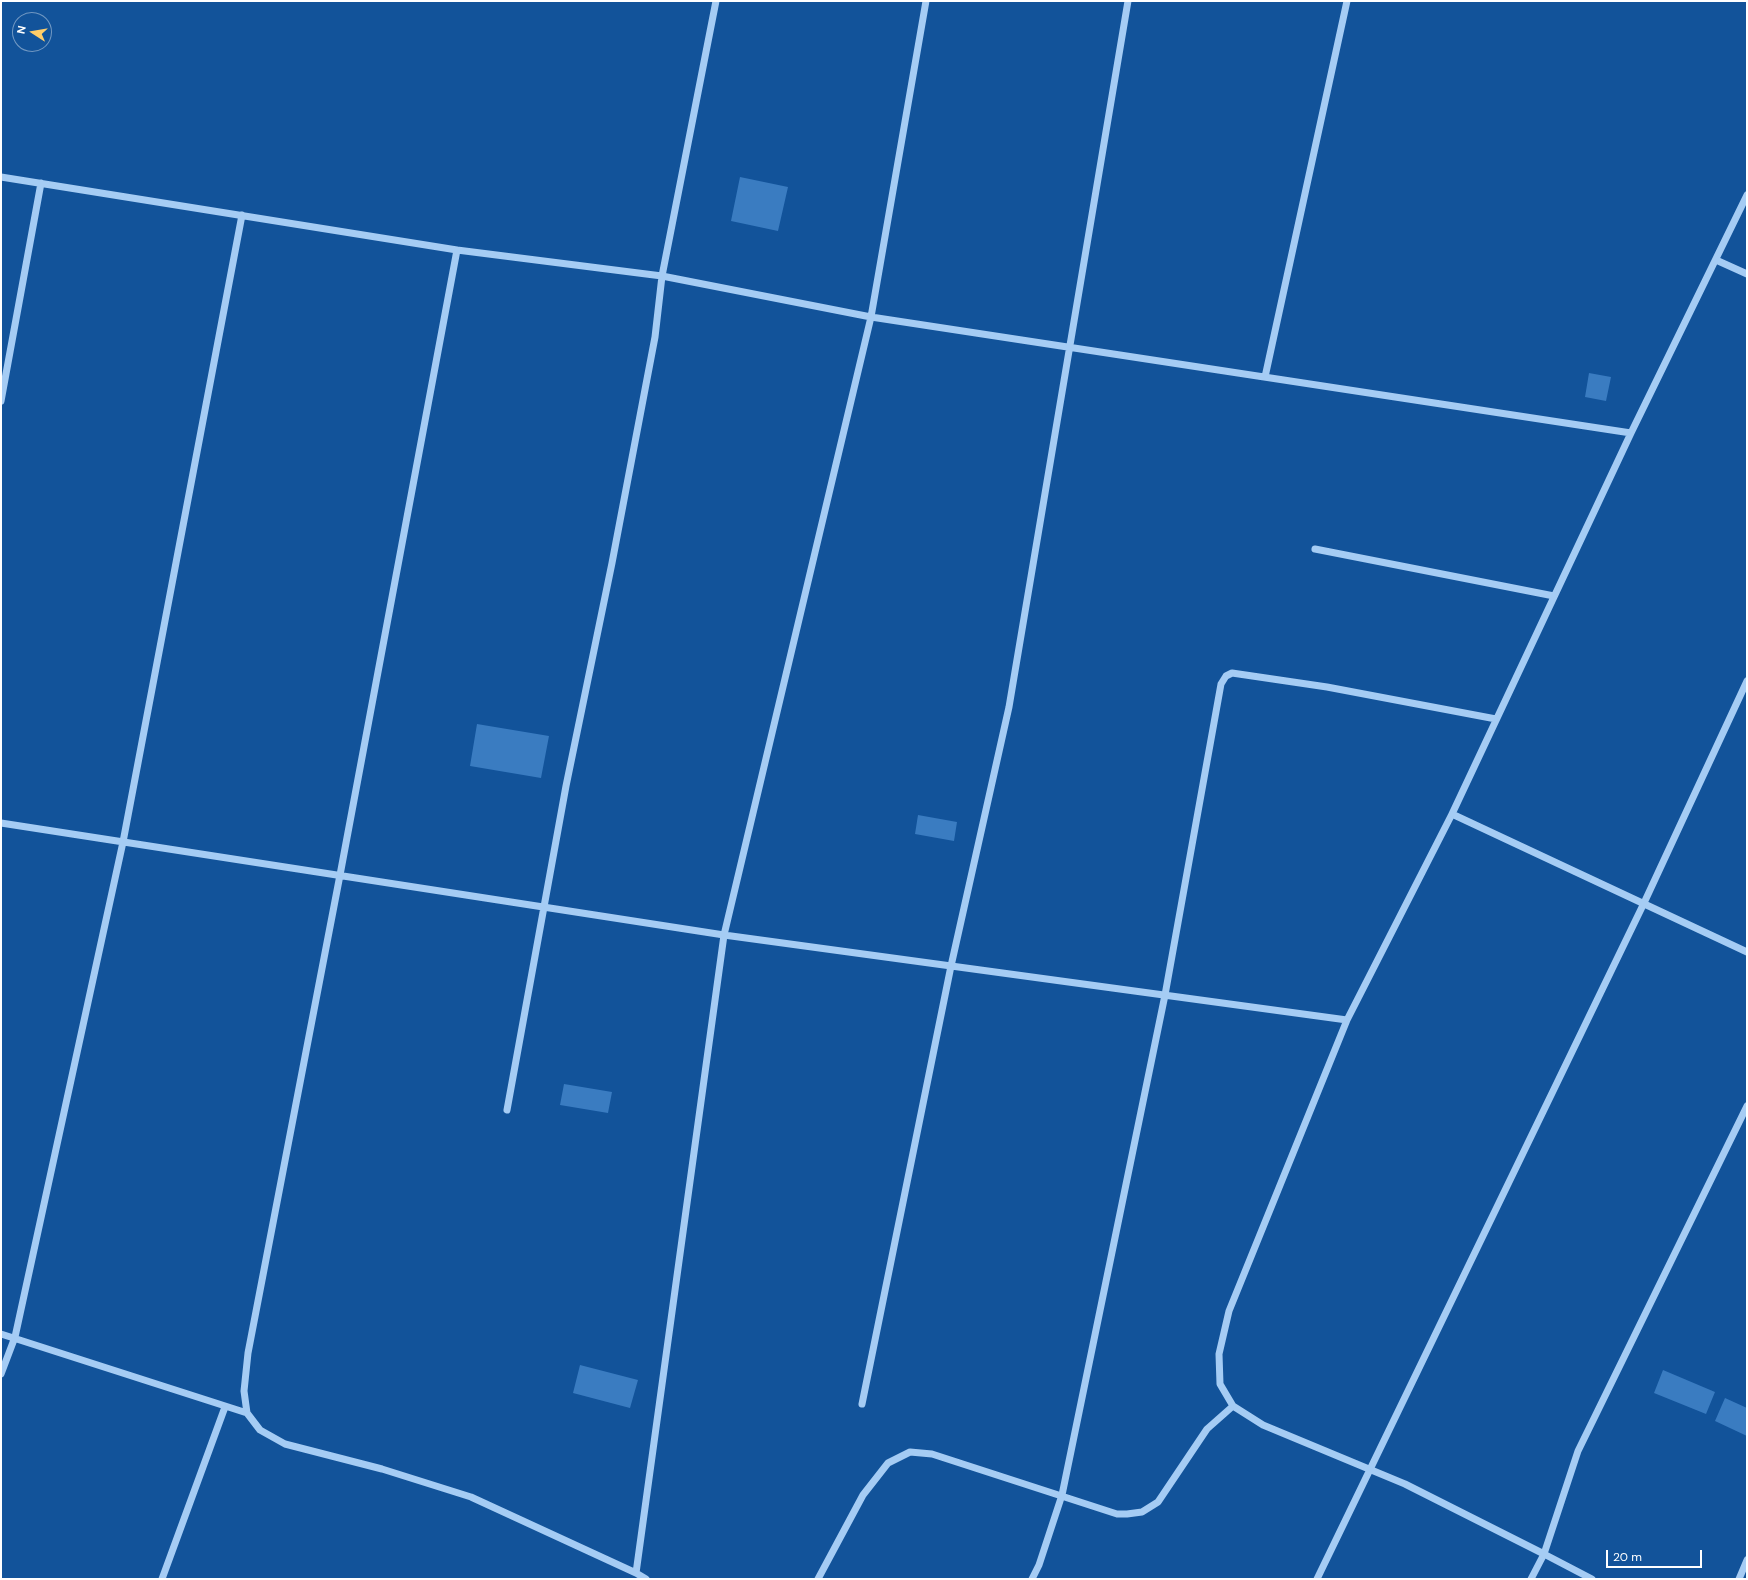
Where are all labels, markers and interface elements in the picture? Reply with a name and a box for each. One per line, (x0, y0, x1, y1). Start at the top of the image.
north arrow (12, 12, 52, 52)
text: N (14, 24, 29, 35)
scale bar (1608, 1542, 1704, 1568)
text: 20 m (1613, 1549, 1642, 1565)

